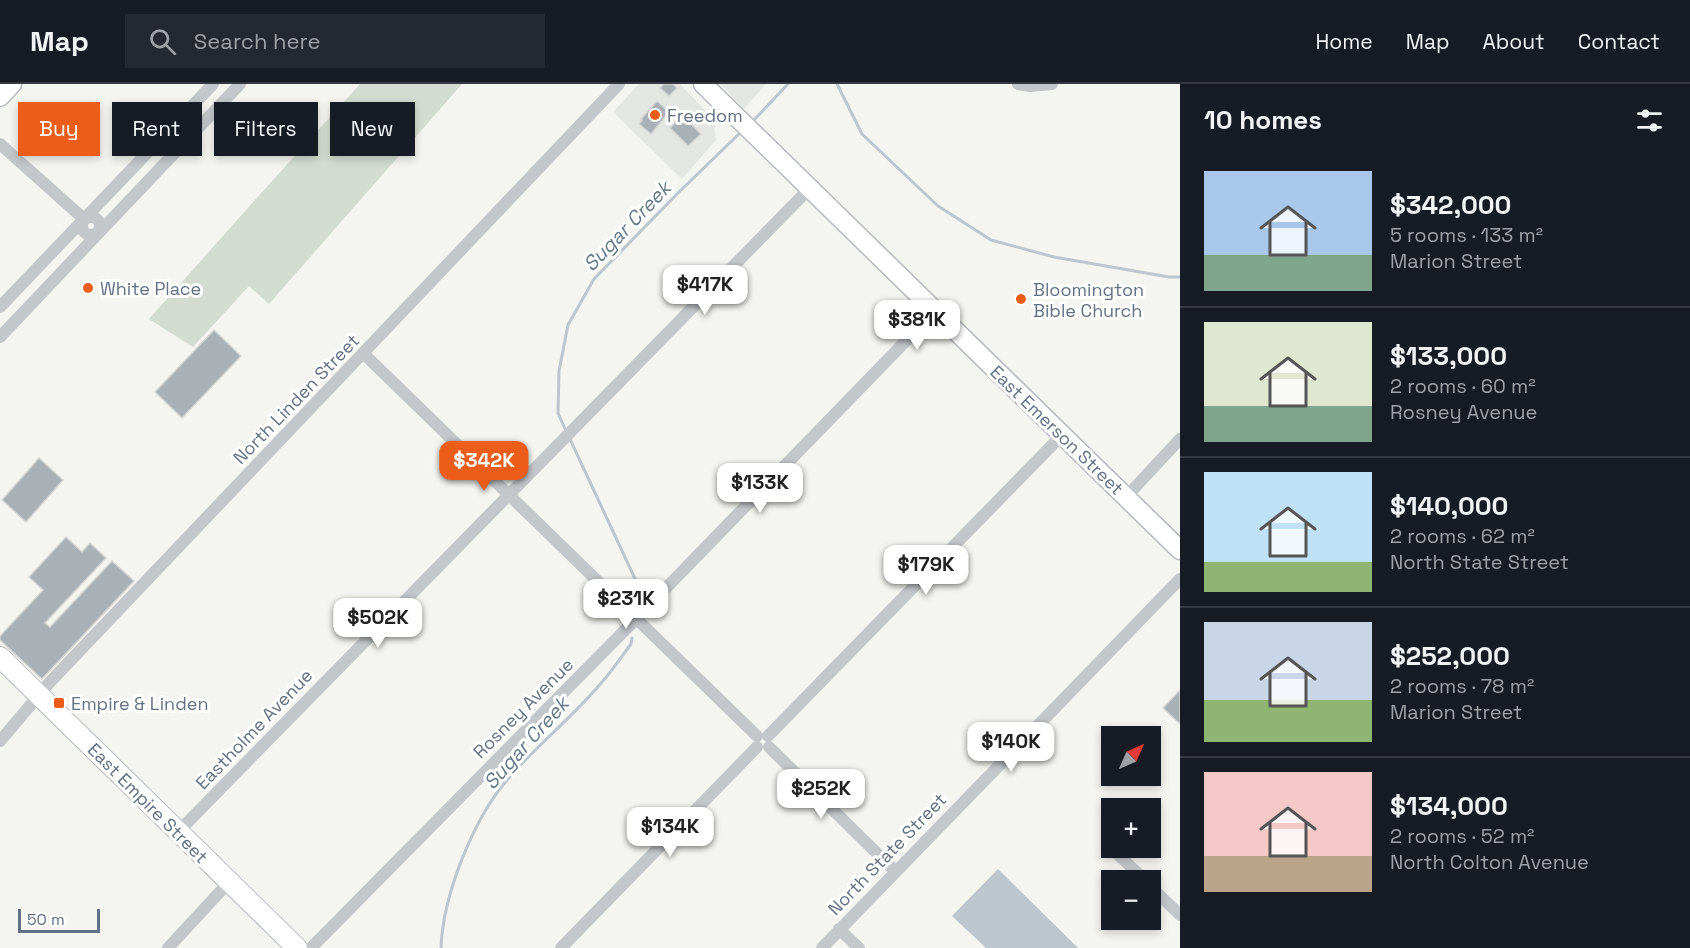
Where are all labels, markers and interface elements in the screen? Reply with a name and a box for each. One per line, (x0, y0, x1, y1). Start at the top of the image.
search box (125, 14, 545, 68)
text: Map (30, 23, 89, 59)
icon: search (146, 25, 179, 58)
text: Search here (194, 27, 321, 55)
text: Home (1315, 28, 1373, 55)
text: Map (1406, 28, 1450, 55)
text: About (1483, 28, 1545, 55)
text: Contact (1578, 28, 1660, 55)
chip: Buy (18, 102, 100, 156)
chip: Rent (112, 102, 202, 156)
chip: Filters (214, 102, 318, 156)
chip: New (330, 102, 415, 156)
text: 10 homes (1204, 103, 1322, 137)
place label: Freedom (667, 104, 743, 127)
icon: filters (1633, 104, 1666, 137)
marker: Freedom (648, 108, 662, 122)
water label: Sugar Creek (577, 174, 678, 277)
text: $342,000 (1390, 188, 1511, 222)
icon: home (1252, 195, 1324, 267)
text: 5 rooms · 133 m² (1390, 222, 1543, 248)
text: Marion Street (1390, 248, 1522, 274)
pin: $417K (663, 265, 747, 316)
text: $417K (677, 271, 733, 297)
place label: White Place (100, 277, 201, 300)
place label: Bloomington Bible Church (1033, 278, 1144, 322)
marker: White Place (81, 281, 95, 295)
marker: Bloomington Bible Church (1014, 292, 1028, 306)
pin: $381K (875, 300, 959, 351)
text: $381K (888, 306, 946, 332)
street label: North Linden Street (228, 329, 364, 469)
text: $133,000 (1390, 339, 1507, 373)
icon: home (1252, 346, 1324, 418)
street label: East Emerson Street (985, 360, 1129, 500)
text: 2 rooms · 60 m² (1390, 373, 1536, 399)
text: Rosney Avenue (1390, 399, 1537, 425)
pin: $342K (442, 441, 526, 492)
text: $342K (453, 447, 515, 473)
pin: $133K (718, 463, 802, 514)
text: $133K (731, 469, 789, 495)
text: $140,000 (1390, 489, 1508, 523)
icon: home (1252, 496, 1324, 568)
text: 2 rooms · 62 m² (1390, 523, 1535, 549)
pin: $179K (884, 545, 968, 596)
text: North State Street (1390, 549, 1569, 575)
text: $179K (897, 551, 955, 577)
pin: $231K (584, 579, 668, 630)
text: $231K (597, 585, 655, 611)
pin: $502K (336, 598, 420, 649)
text: $502K (347, 604, 409, 630)
text: $252,000 (1390, 639, 1510, 673)
icon: home (1252, 646, 1324, 718)
street label: Rosney Avenue (468, 653, 578, 763)
street label: Eastholme Avenue (191, 664, 317, 794)
text: 2 rooms · 78 m² (1390, 673, 1534, 699)
water label: Sugar Creek (478, 690, 576, 795)
place label: Empire & Linden (71, 692, 208, 715)
marker: Empire & Linden (52, 696, 66, 710)
text: Marion Street (1390, 699, 1522, 725)
pin: $140K (969, 722, 1053, 773)
north arrow (1101, 726, 1161, 786)
map controls (1101, 726, 1161, 930)
text: $140K (981, 728, 1041, 754)
street label: East Empire Street (83, 738, 213, 868)
pin: $252K (779, 769, 863, 820)
text: $252K (791, 775, 851, 801)
street label: North State Street (823, 788, 951, 920)
text: $134,000 (1390, 789, 1508, 823)
icon: home (1252, 796, 1324, 868)
button: + (1101, 798, 1161, 858)
pin: $134K (628, 807, 712, 858)
text: $134K (641, 813, 699, 839)
text: 2 rooms · 52 m² (1390, 823, 1534, 849)
text: North Colton Avenue (1390, 849, 1589, 875)
button: − (1101, 870, 1161, 930)
scale bar (18, 906, 100, 934)
text: 50 m (27, 909, 65, 930)

